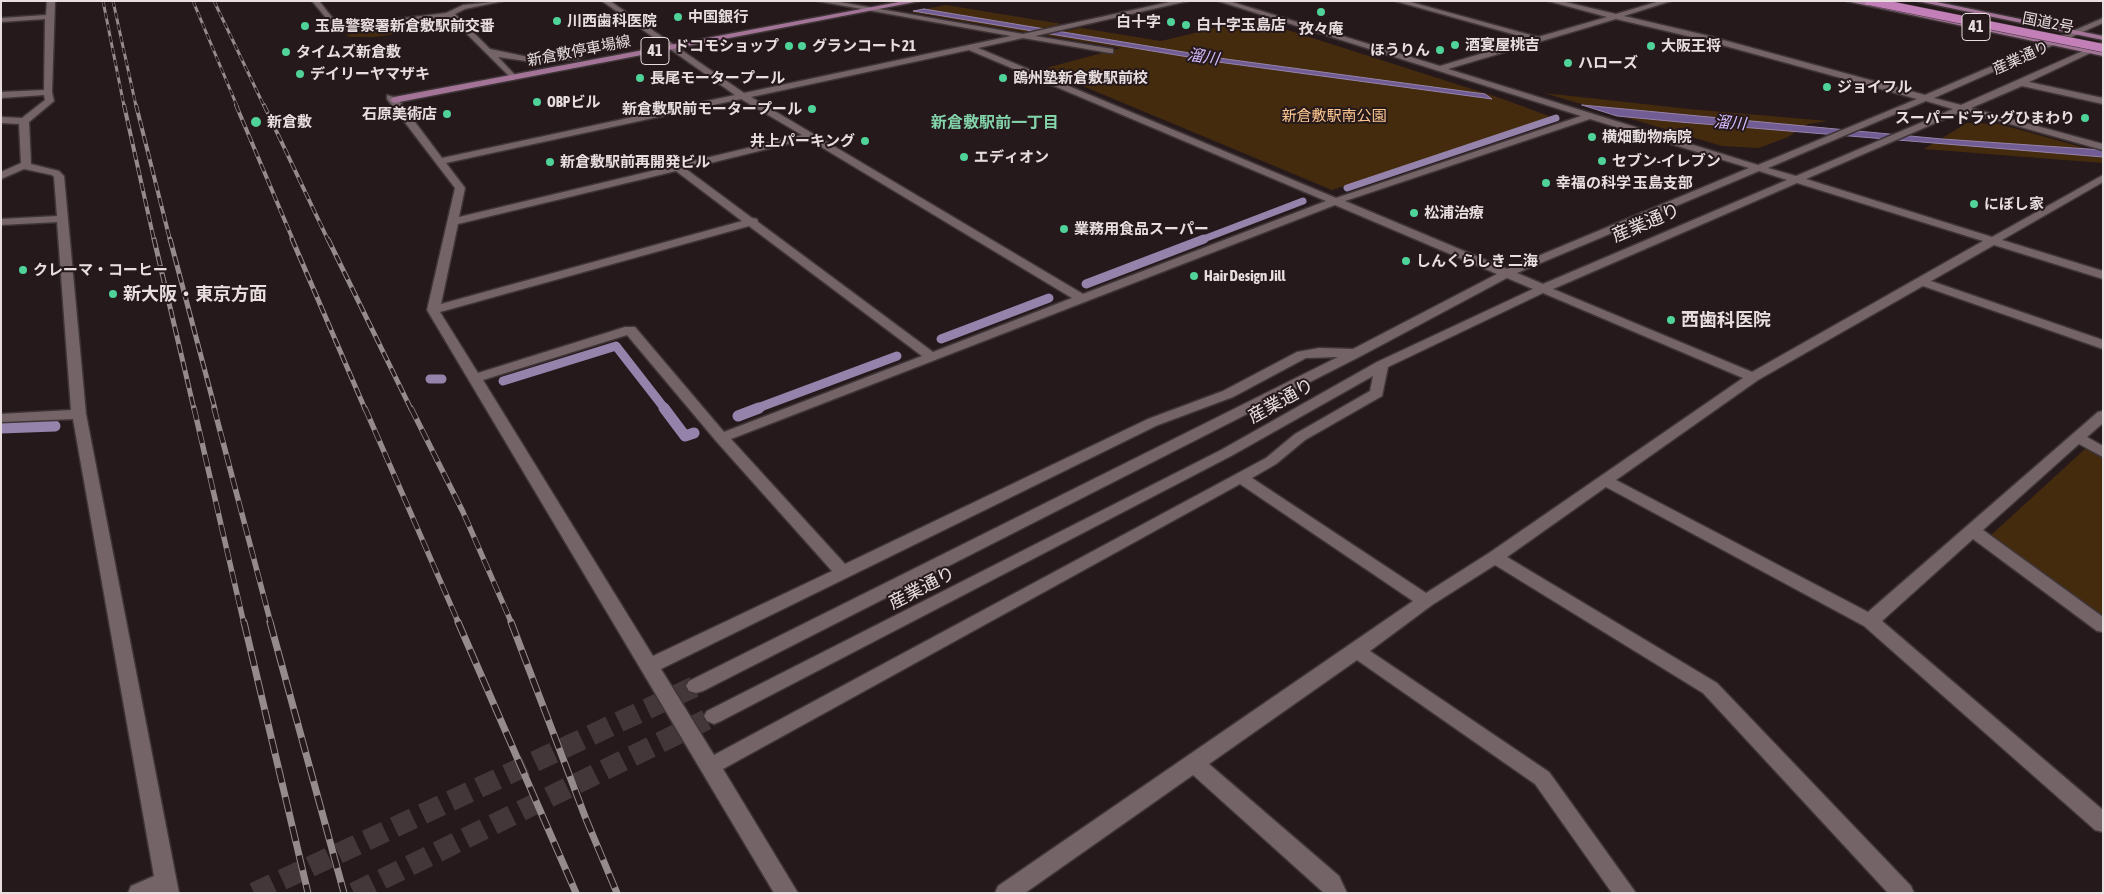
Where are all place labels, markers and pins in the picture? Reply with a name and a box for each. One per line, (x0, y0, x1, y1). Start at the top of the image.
marker: 孜々庵 (1315, 6, 1327, 18)
place label: 中国銀行 (688, 8, 748, 26)
marker: 中国銀行 (672, 11, 684, 23)
place label: 川西歯科医院 (567, 12, 657, 30)
place label: 白十字 (1116, 13, 1161, 31)
marker: 川西歯科医院 (551, 15, 563, 27)
marker: 白十字 (1165, 16, 1177, 28)
place label: 白十字玉島店 (1196, 16, 1286, 34)
place label: 玉島警察署新倉敷駅前交番 (315, 17, 495, 35)
marker: 白十字玉島店 (1180, 19, 1192, 31)
marker: 玉島警察署新倉敷駅前交番 (299, 20, 311, 32)
place label: 孜々庵 (1299, 20, 1343, 38)
place label: 酒宴屋桃吉 (1465, 36, 1540, 54)
place label: ドコモショップ (674, 37, 779, 55)
place label: グランコート21 (812, 37, 916, 55)
place label: 大阪王将 (1661, 37, 1721, 55)
marker: 酒宴屋桃吉 (1449, 39, 1461, 51)
marker: ドコモショップ (783, 40, 795, 52)
marker: グランコート21 (796, 40, 808, 52)
marker: 大阪王将 (1645, 40, 1657, 52)
place label: ほうりん (1370, 41, 1430, 59)
place label: タイムズ新倉敷 (296, 43, 401, 61)
marker: ほうりん (1434, 44, 1446, 56)
marker: タイムズ新倉敷 (280, 46, 292, 58)
place label: ハローズ (1578, 54, 1638, 72)
marker: ハローズ (1562, 57, 1574, 69)
place label: デイリーヤマザキ (310, 65, 430, 83)
marker: デイリーヤマザキ (294, 68, 306, 80)
place label: 長尾モータープール (650, 69, 785, 87)
place label: 鴎州塾新倉敷駅前校 (1013, 69, 1148, 87)
marker: 長尾モータープール (634, 72, 646, 84)
marker: 鴎州塾新倉敷駅前校 (997, 72, 1009, 84)
place label: ジョイフル (1837, 78, 1912, 96)
marker: ジョイフル (1821, 81, 1833, 93)
place label: OBPビル (547, 93, 600, 111)
marker: OBPビル (531, 96, 543, 108)
place label: 新倉敷駅前モータープール (622, 100, 802, 118)
marker: 新倉敷駅前モータープール (806, 103, 818, 115)
place label: 石原美術店 (362, 105, 437, 123)
marker: 石原美術店 (441, 108, 453, 120)
place label: スーパードラッグひまわり (1895, 109, 2075, 127)
marker: スーパードラッグひまわり (2079, 112, 2091, 124)
place label: 新倉敷 (267, 113, 312, 131)
marker: 新倉敷 (249, 115, 263, 129)
place label: 横畑動物病院 (1602, 128, 1692, 146)
marker: 横畑動物病院 (1586, 131, 1598, 143)
place label: 井上パーキング (750, 132, 855, 150)
marker: 井上パーキング (859, 135, 871, 147)
place label: エディオン (974, 148, 1049, 166)
marker: エディオン (958, 151, 970, 163)
place label: セブン-イレブン (1612, 152, 1721, 170)
place label: 新倉敷駅前再開発ビル (560, 153, 710, 171)
marker: セブン-イレブン (1596, 155, 1608, 167)
marker: 新倉敷駅前再開発ビル (544, 156, 556, 168)
place label: 幸福の科学 玉島支部 (1556, 174, 1693, 192)
marker: 幸福の科学 玉島支部 (1540, 177, 1552, 189)
place label: にぼし家 (1984, 195, 2044, 213)
marker: にぼし家 (1968, 198, 1980, 210)
place label: 松浦治療 (1424, 204, 1484, 222)
marker: 松浦治療 (1408, 207, 1420, 219)
place label: 業務用食品スーパー (1074, 220, 1209, 238)
marker: 業務用食品スーパー (1058, 223, 1070, 235)
place label: しんくらしき 二海 (1416, 252, 1538, 270)
marker: しんくらしき 二海 (1400, 255, 1412, 267)
place label: クレーマ・コーヒー (33, 261, 168, 279)
marker: クレーマ・コーヒー (17, 264, 29, 276)
place label: Hair Design Jill (1204, 267, 1286, 285)
marker: Hair Design Jill (1188, 270, 1200, 282)
place label: 新大阪・東京方面 (123, 283, 267, 305)
marker: 新大阪・東京方面 (107, 288, 119, 300)
place label: 西歯科医院 (1681, 309, 1771, 331)
marker: 西歯科医院 (1665, 314, 1677, 326)

